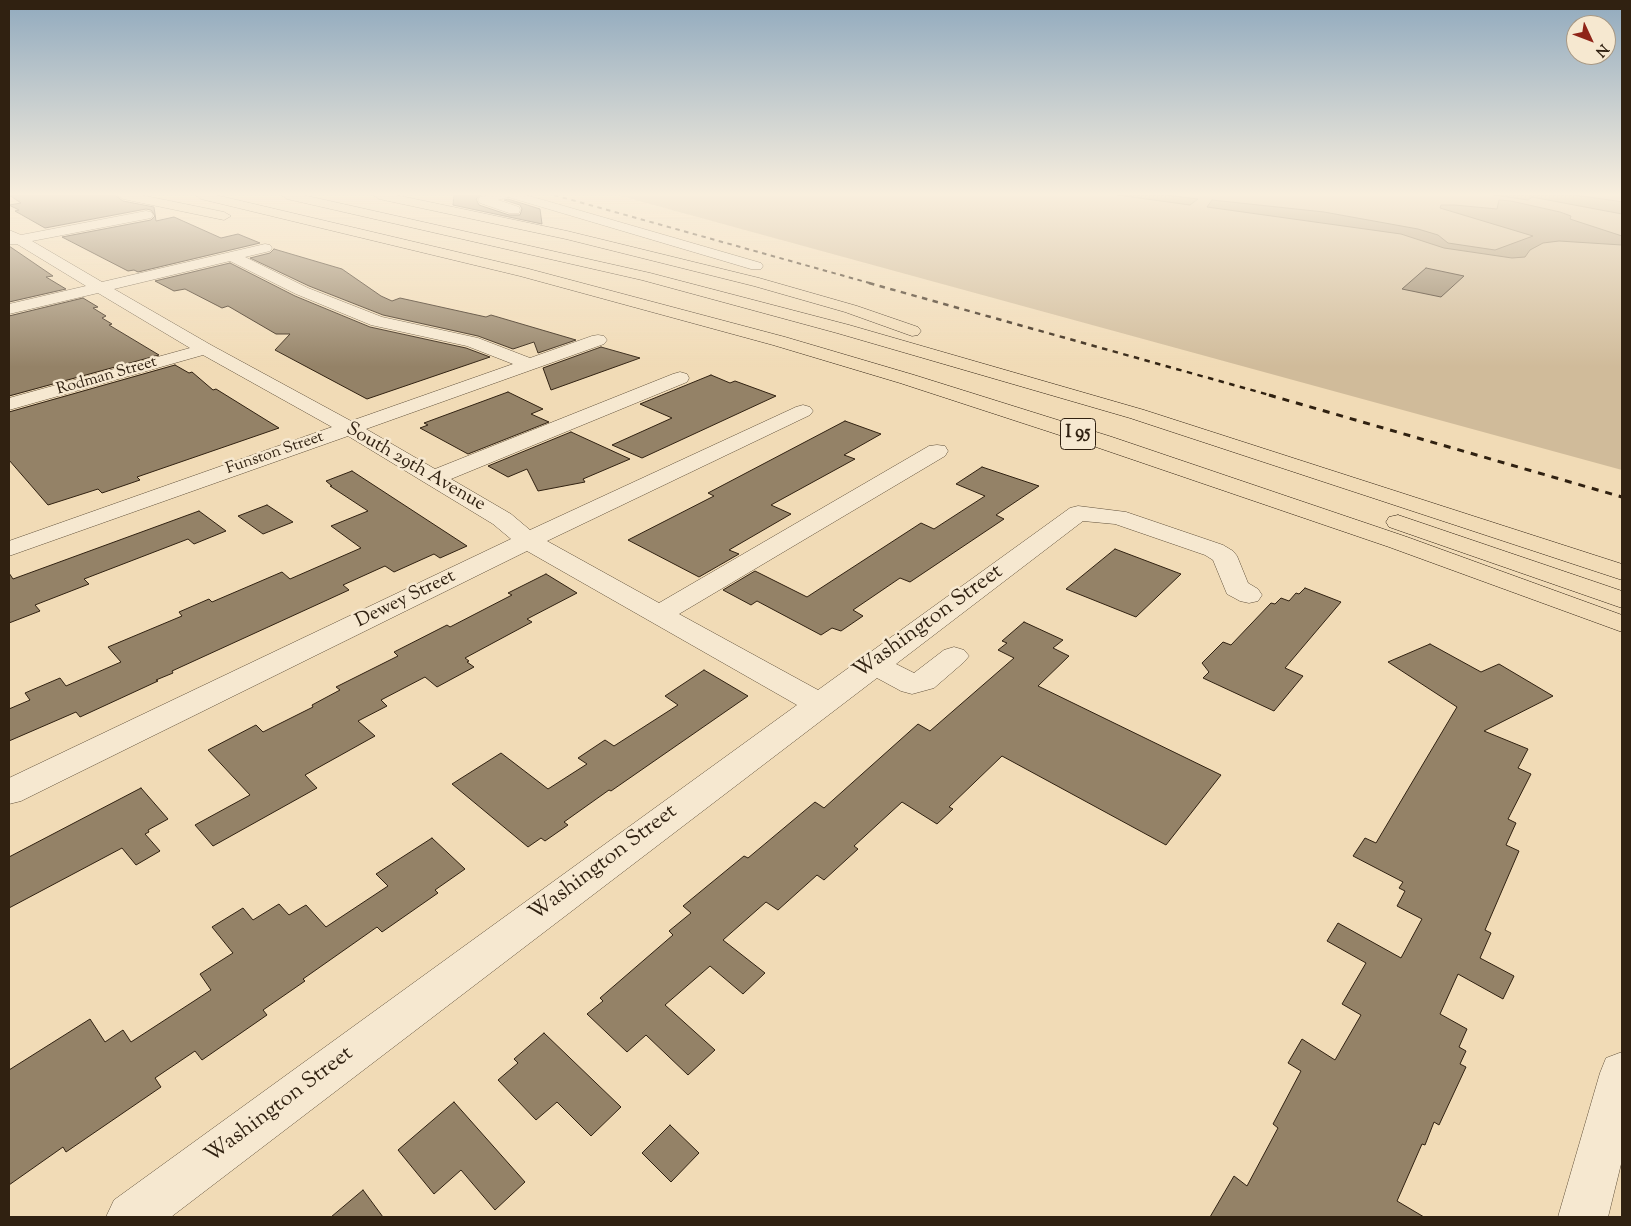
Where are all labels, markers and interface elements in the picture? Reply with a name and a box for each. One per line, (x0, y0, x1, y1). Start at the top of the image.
north arrow (1566, 15, 1616, 65)
text: N (1590, 39, 1612, 60)
street label: Rodman Street (55, 353, 159, 401)
road number: I 95 (1060, 418, 1096, 449)
street label: South 29th Avenue (341, 419, 489, 517)
street label: Funston Street (224, 428, 326, 480)
street label: Washington Street (849, 560, 1009, 686)
street label: Dewey Street (352, 566, 460, 634)
street label: Washington Street (525, 800, 683, 928)
street label: Washington Street (201, 1042, 359, 1170)

